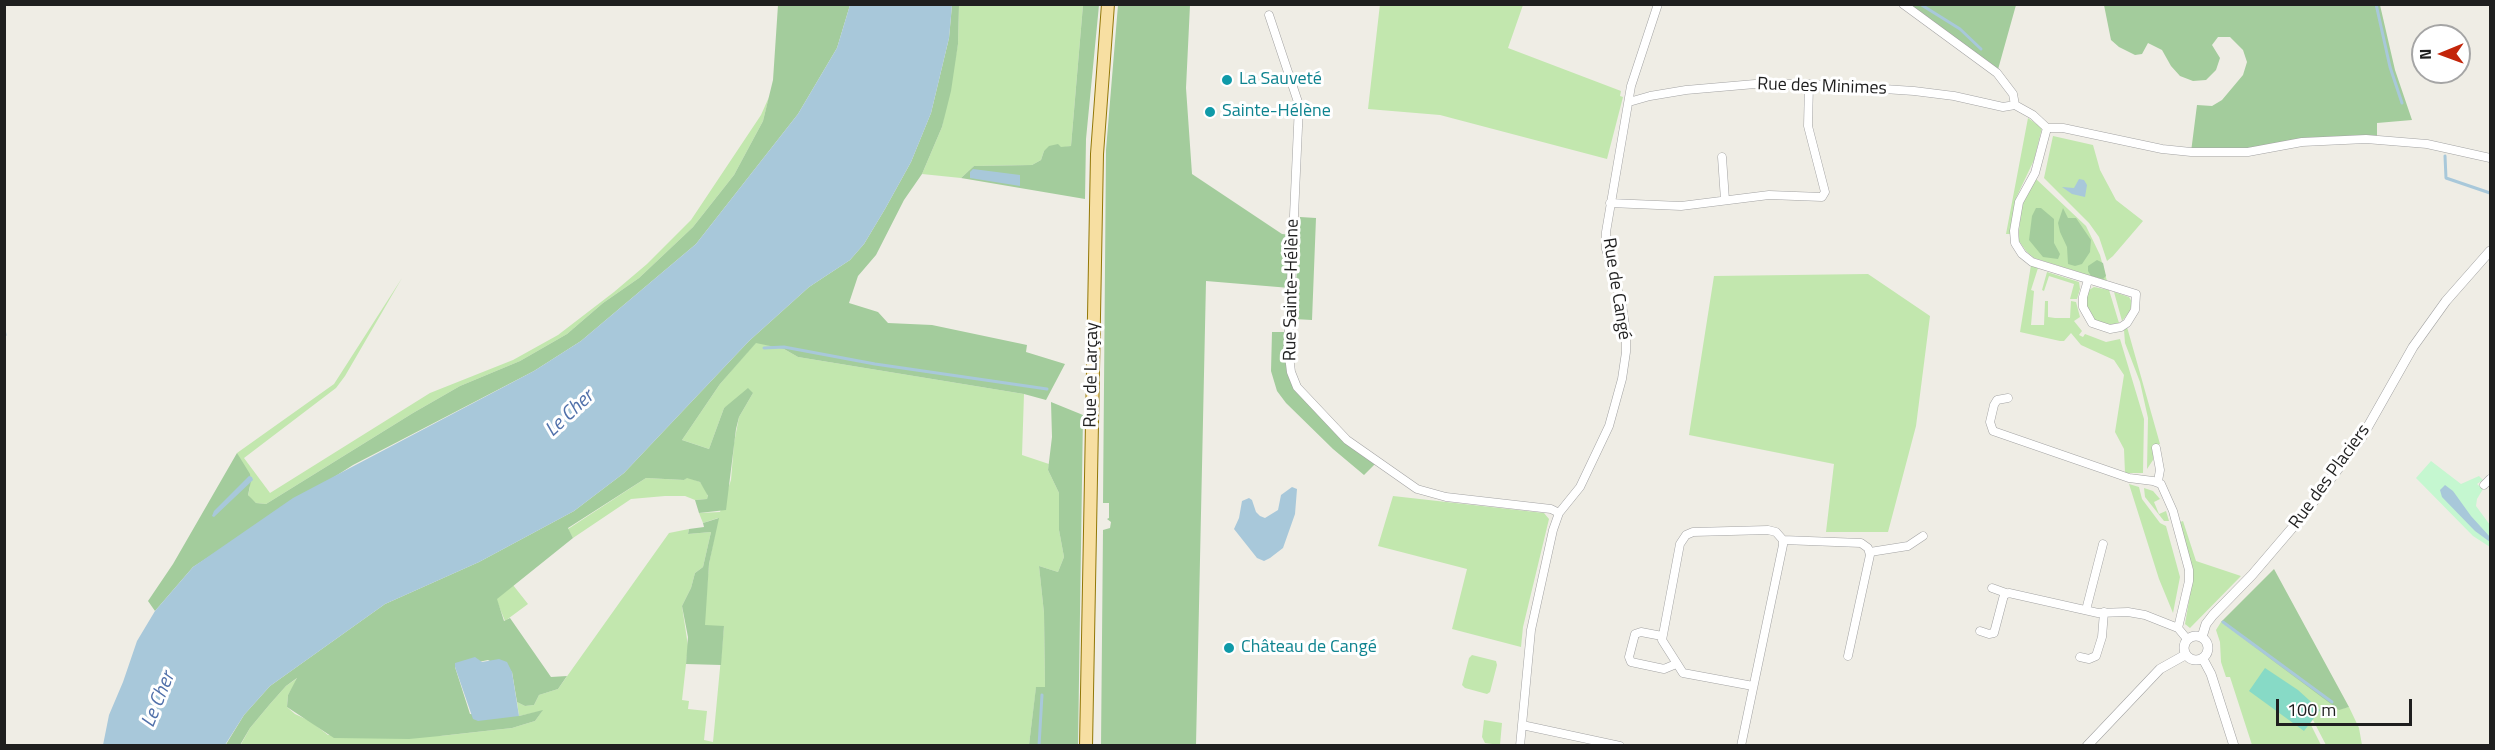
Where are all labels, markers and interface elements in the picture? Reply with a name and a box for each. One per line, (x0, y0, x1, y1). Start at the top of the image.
north arrow (2411, 24, 2471, 84)
text: N (2413, 49, 2437, 60)
place label: La Sauveté (1239, 69, 1322, 91)
marker: La Sauveté (1220, 73, 1234, 87)
street label: Rue des Minimes (1757, 74, 1887, 100)
place label: Sainte-Hélène (1222, 101, 1331, 123)
marker: Sainte-Hélène (1203, 105, 1217, 119)
street label: Rue Sainte-Hélène (1280, 219, 1304, 361)
street label: Rue de Cangé (1597, 236, 1635, 342)
street label: Rue de Larçay (1080, 322, 1104, 428)
water label: Le Cher (541, 386, 599, 442)
street label: Rue des Placiers (2285, 421, 2375, 533)
place label: Château de Cangé (1241, 637, 1377, 659)
marker: Château de Cangé (1222, 641, 1236, 655)
water label: Le Cher (137, 669, 181, 731)
scale bar (2279, 687, 2416, 725)
text: 100 m (2287, 696, 2336, 723)

